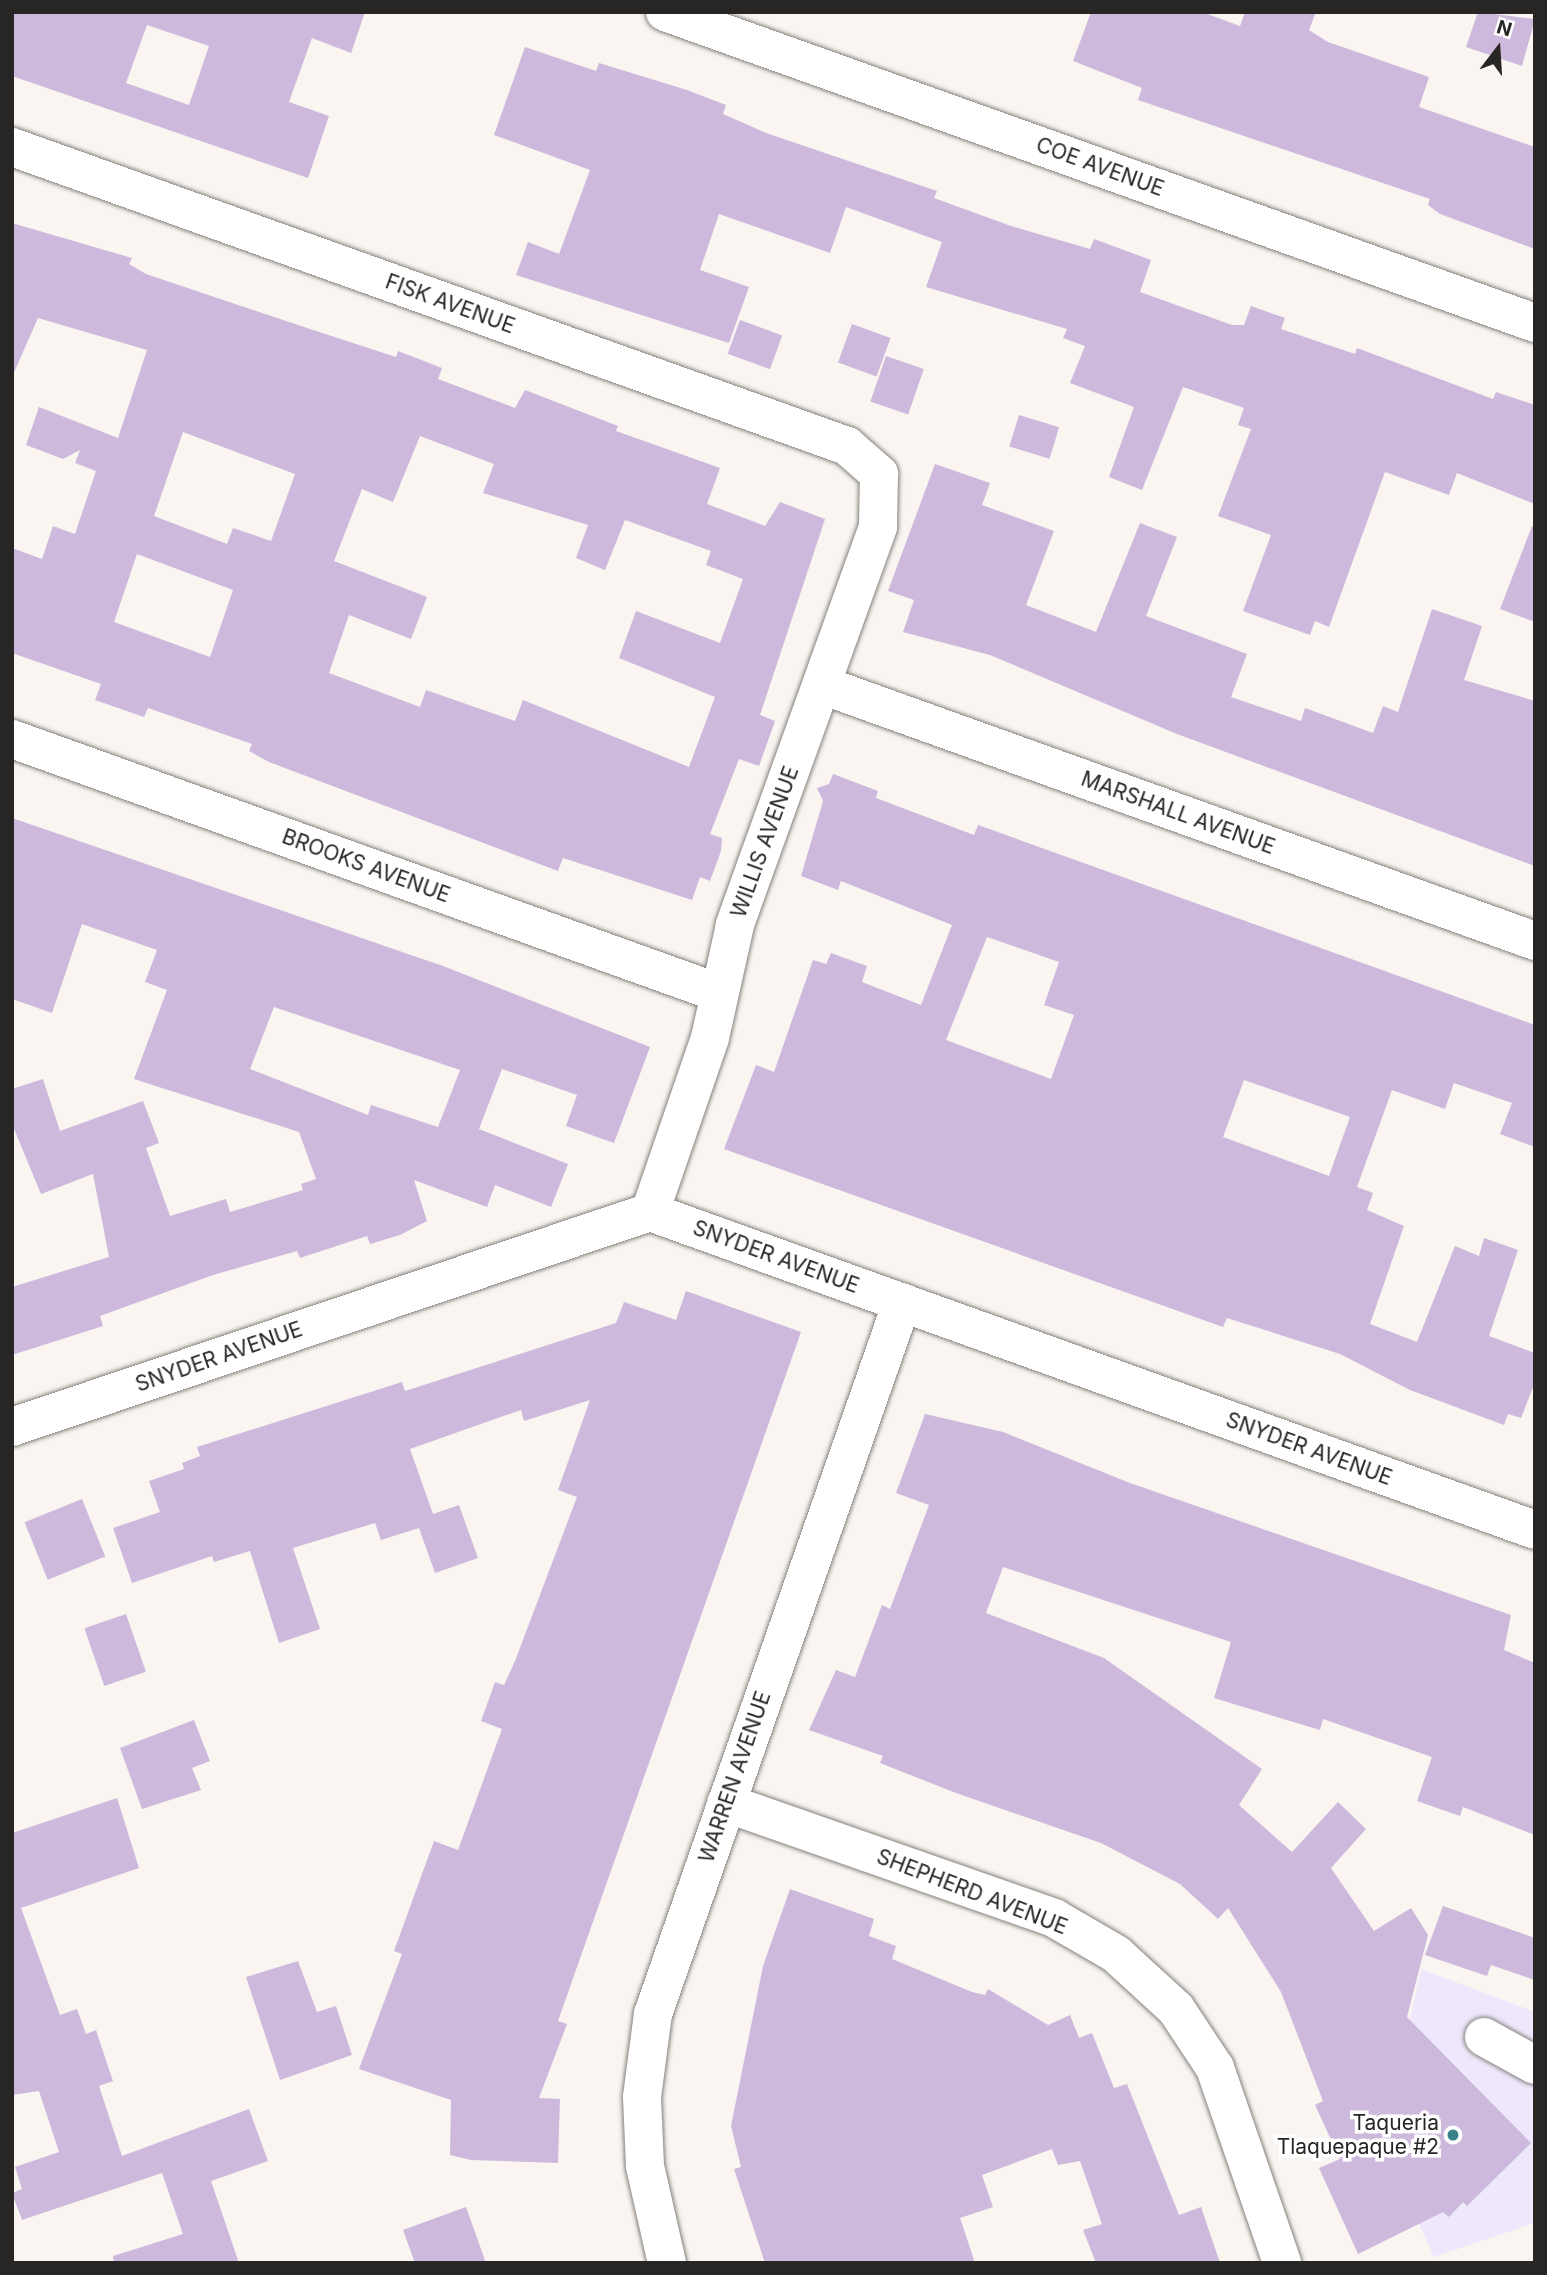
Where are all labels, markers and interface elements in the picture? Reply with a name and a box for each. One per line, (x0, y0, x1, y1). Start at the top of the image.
north arrow (1463, 14, 1533, 84)
text: N (1494, 15, 1515, 42)
street label: COE AVENUE (1033, 132, 1167, 202)
street label: FISK AVENUE (382, 269, 518, 339)
street label: WILLIS AVENUE (726, 763, 804, 921)
street label: MARSHALL AVENUE (1078, 766, 1278, 860)
street label: BROOKS AVENUE (279, 824, 453, 908)
street label: SNYDER AVENUE (689, 1215, 863, 1299)
street label: SNYDER AVENUE (132, 1317, 306, 1397)
street label: SNYDER AVENUE (1222, 1407, 1396, 1491)
street label: WARREN AVENUE (694, 1688, 776, 1866)
street label: SHEPHERD AVENUE (873, 1844, 1071, 1940)
place label: Taqueria Tlaquepaque #2 (1277, 2110, 1439, 2160)
marker: Taqueria Tlaquepaque #2 (1445, 2127, 1461, 2143)

